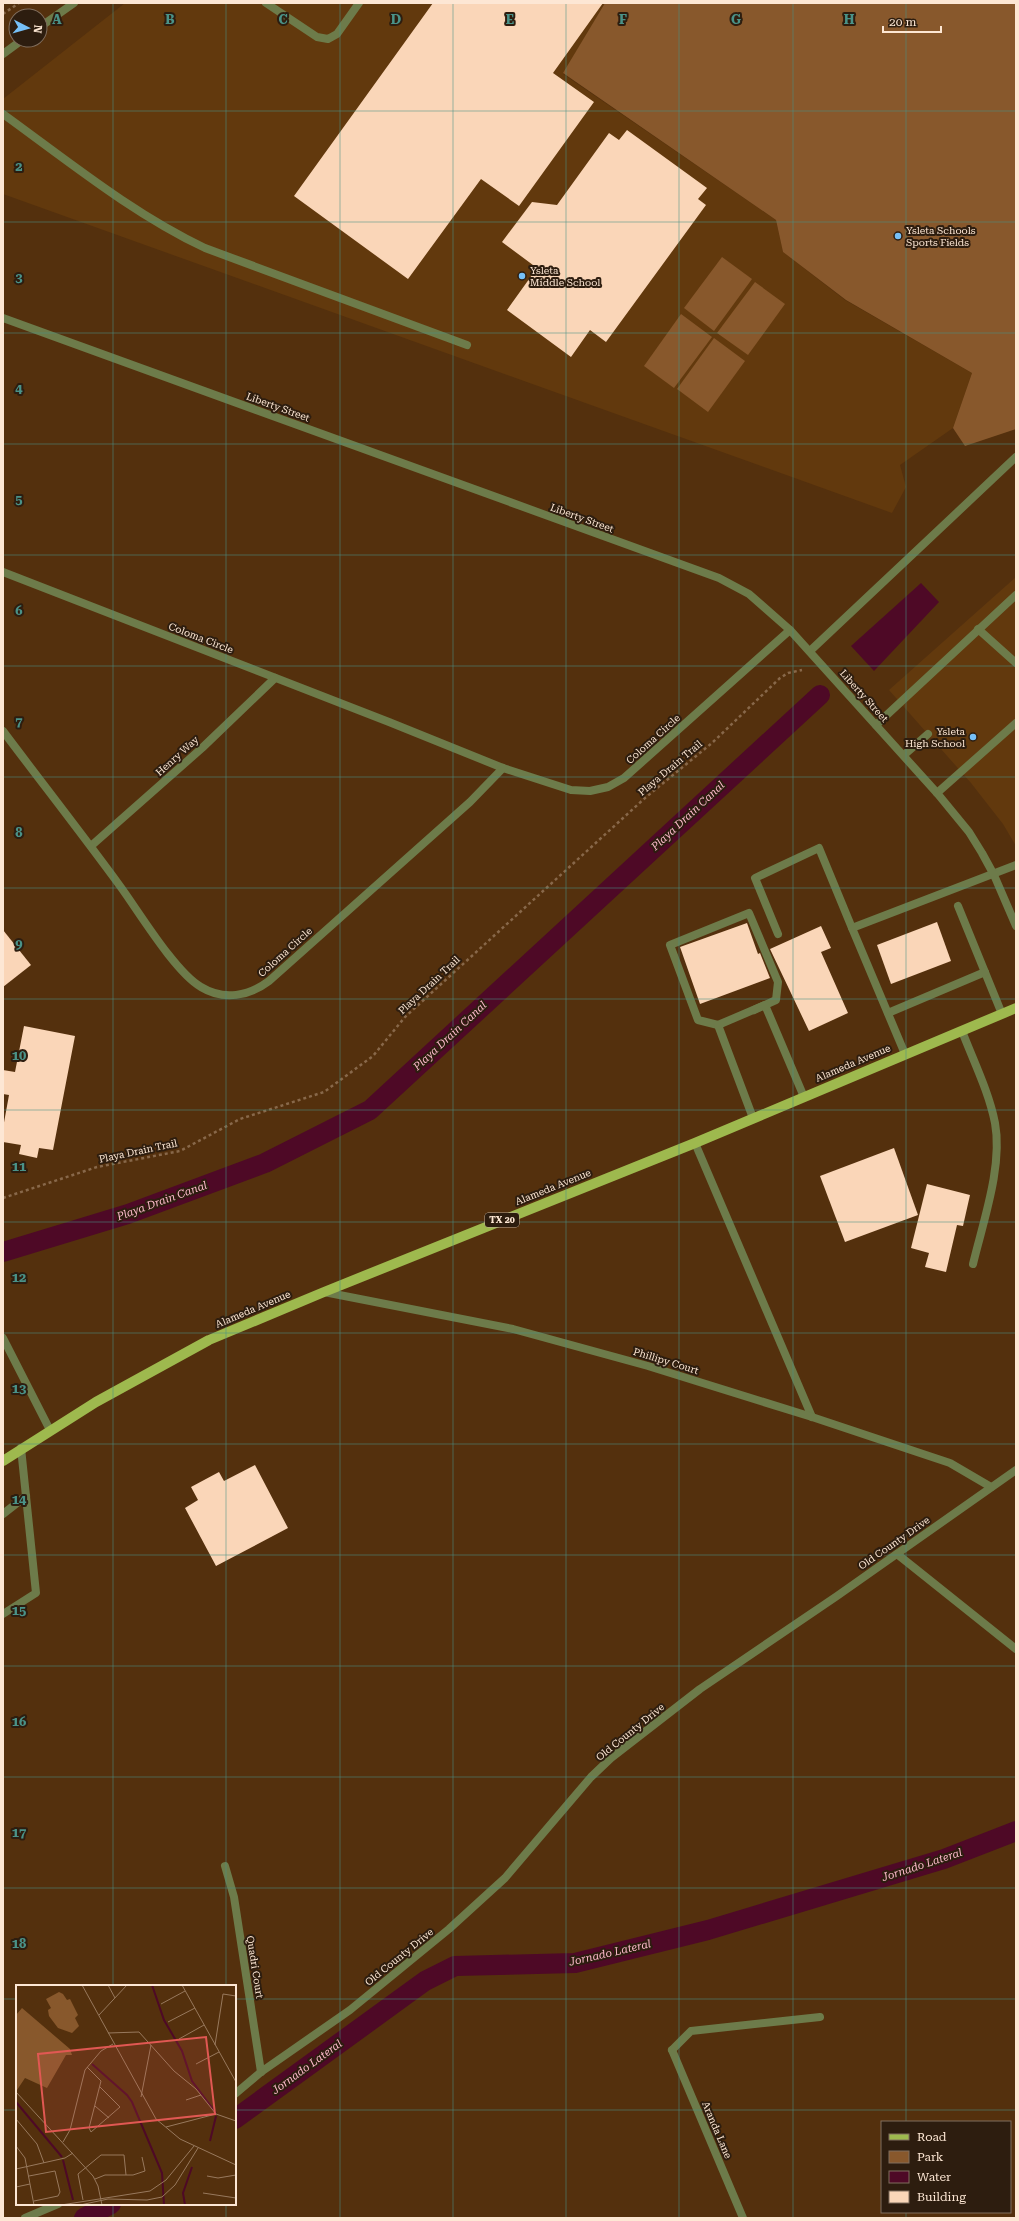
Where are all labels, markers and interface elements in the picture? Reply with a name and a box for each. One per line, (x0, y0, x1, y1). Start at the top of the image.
north arrow (8, 8, 48, 48)
scale bar (883, 8, 941, 34)
text: A (52, 12, 62, 27)
text: B (165, 12, 175, 27)
text: C (278, 12, 288, 27)
text: D (391, 12, 401, 27)
text: E (506, 12, 514, 27)
text: F (619, 12, 627, 27)
text: G (731, 12, 741, 27)
text: H (844, 12, 855, 27)
text: 20 m (889, 15, 916, 29)
text: N (30, 24, 44, 34)
text: 2 (15, 159, 23, 174)
place label: Ysleta Schools Sports Fields (906, 225, 976, 248)
marker: Ysleta Schools Sports Fields (893, 231, 903, 241)
place label: Ysleta Middle School (530, 265, 600, 288)
text: 3 (15, 270, 23, 285)
marker: Ysleta Middle School (517, 271, 527, 281)
text: 4 (15, 381, 23, 396)
street label: Liberty Street (245, 390, 311, 424)
text: 5 (15, 492, 23, 507)
street label: Liberty Street (549, 501, 615, 535)
text: 6 (15, 603, 23, 618)
street label: Coloma Circle (167, 621, 235, 656)
street label: Liberty Street (838, 668, 891, 725)
street label: Coloma Circle (624, 712, 682, 766)
text: 7 (15, 714, 23, 729)
place label: Ysleta High School (905, 726, 966, 749)
marker: Ysleta High School (968, 732, 978, 742)
street label: Henry Way (153, 734, 201, 778)
street label: Playa Drain Trail (636, 738, 704, 798)
water label: Playa Drain Canal (648, 779, 727, 854)
text: 8 (15, 825, 23, 840)
street label: Coloma Circle (256, 925, 314, 979)
text: 9 (15, 936, 23, 951)
street label: Playa Drain Trail (396, 954, 462, 1016)
water label: Playa Drain Canal (410, 999, 489, 1074)
street label: Alameda Avenue (814, 1042, 893, 1084)
text: 10 (12, 1048, 26, 1063)
street label: Playa Drain Trail (98, 1137, 178, 1165)
text: 11 (12, 1159, 26, 1174)
street label: Alameda Avenue (514, 1167, 593, 1207)
water label: Playa Drain Canal (114, 1179, 209, 1224)
road number: TX 20 (485, 1213, 519, 1227)
text: 12 (12, 1270, 26, 1285)
street label: Alameda Avenue (214, 1288, 293, 1330)
street label: Phillipy Court (632, 1346, 700, 1376)
text: 13 (12, 1381, 26, 1396)
text: 14 (12, 1492, 27, 1507)
street label: Old County Drive (856, 1514, 932, 1572)
text: 15 (12, 1603, 26, 1618)
street label: Old County Drive (594, 1701, 667, 1763)
text: 16 (12, 1714, 26, 1729)
text: 17 (12, 1825, 26, 1840)
water label: Jornado Lateral (879, 1846, 964, 1884)
street label: Old County Drive (363, 1926, 436, 1988)
street label: Quadri Court (245, 1935, 265, 1999)
text: 18 (12, 1936, 27, 1951)
water label: Jornado Lateral (567, 1937, 652, 1969)
inset map (16, 1985, 236, 2205)
water label: Jornado Lateral (269, 2037, 345, 2097)
street label: Aranda Lane (700, 2100, 734, 2161)
legend (881, 2121, 1011, 2213)
text: Road (917, 2130, 947, 2144)
text: Park (917, 2150, 944, 2164)
text: Water (917, 2170, 951, 2184)
text: Building (917, 2190, 966, 2204)

